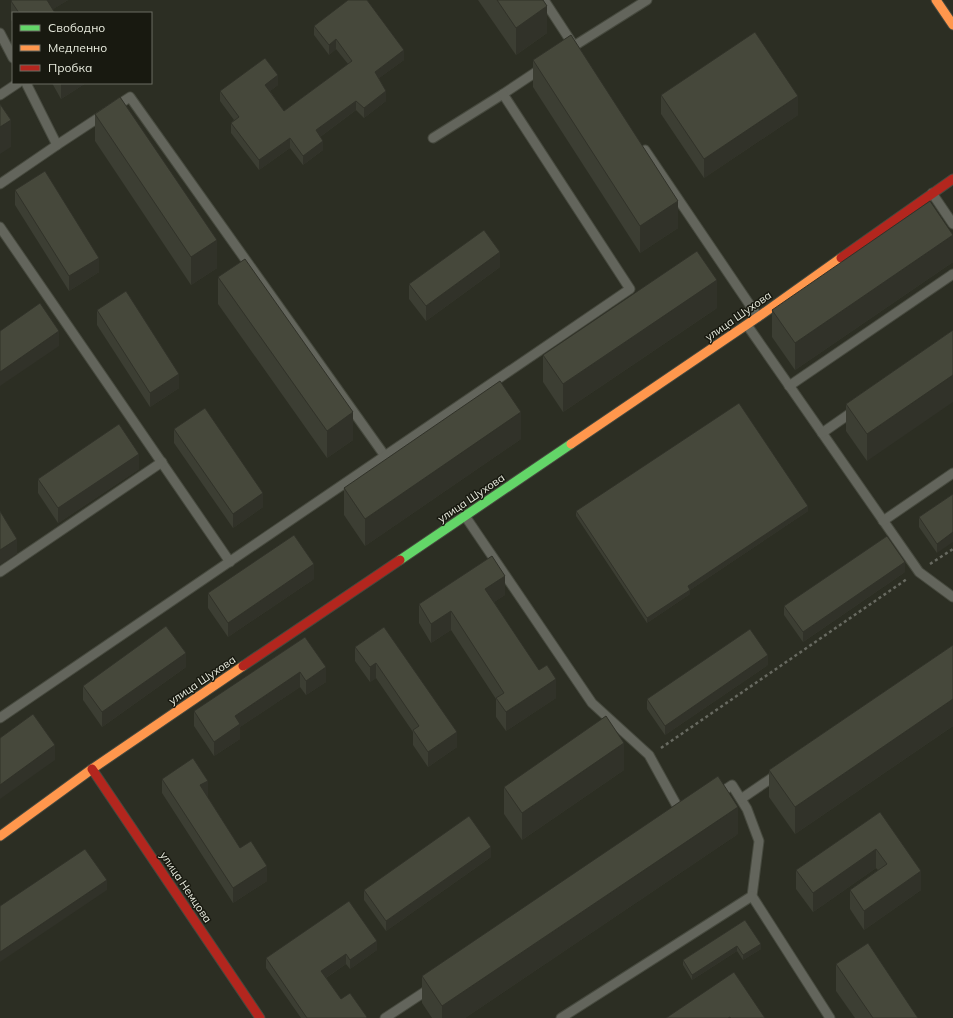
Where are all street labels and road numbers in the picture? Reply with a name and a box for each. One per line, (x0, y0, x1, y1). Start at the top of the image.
street label: улица Шухова (702, 288, 774, 344)
street label: улица Шухова (435, 470, 507, 526)
street label: улица Шухова (166, 652, 238, 708)
street label: улица Немцова (157, 849, 215, 925)

